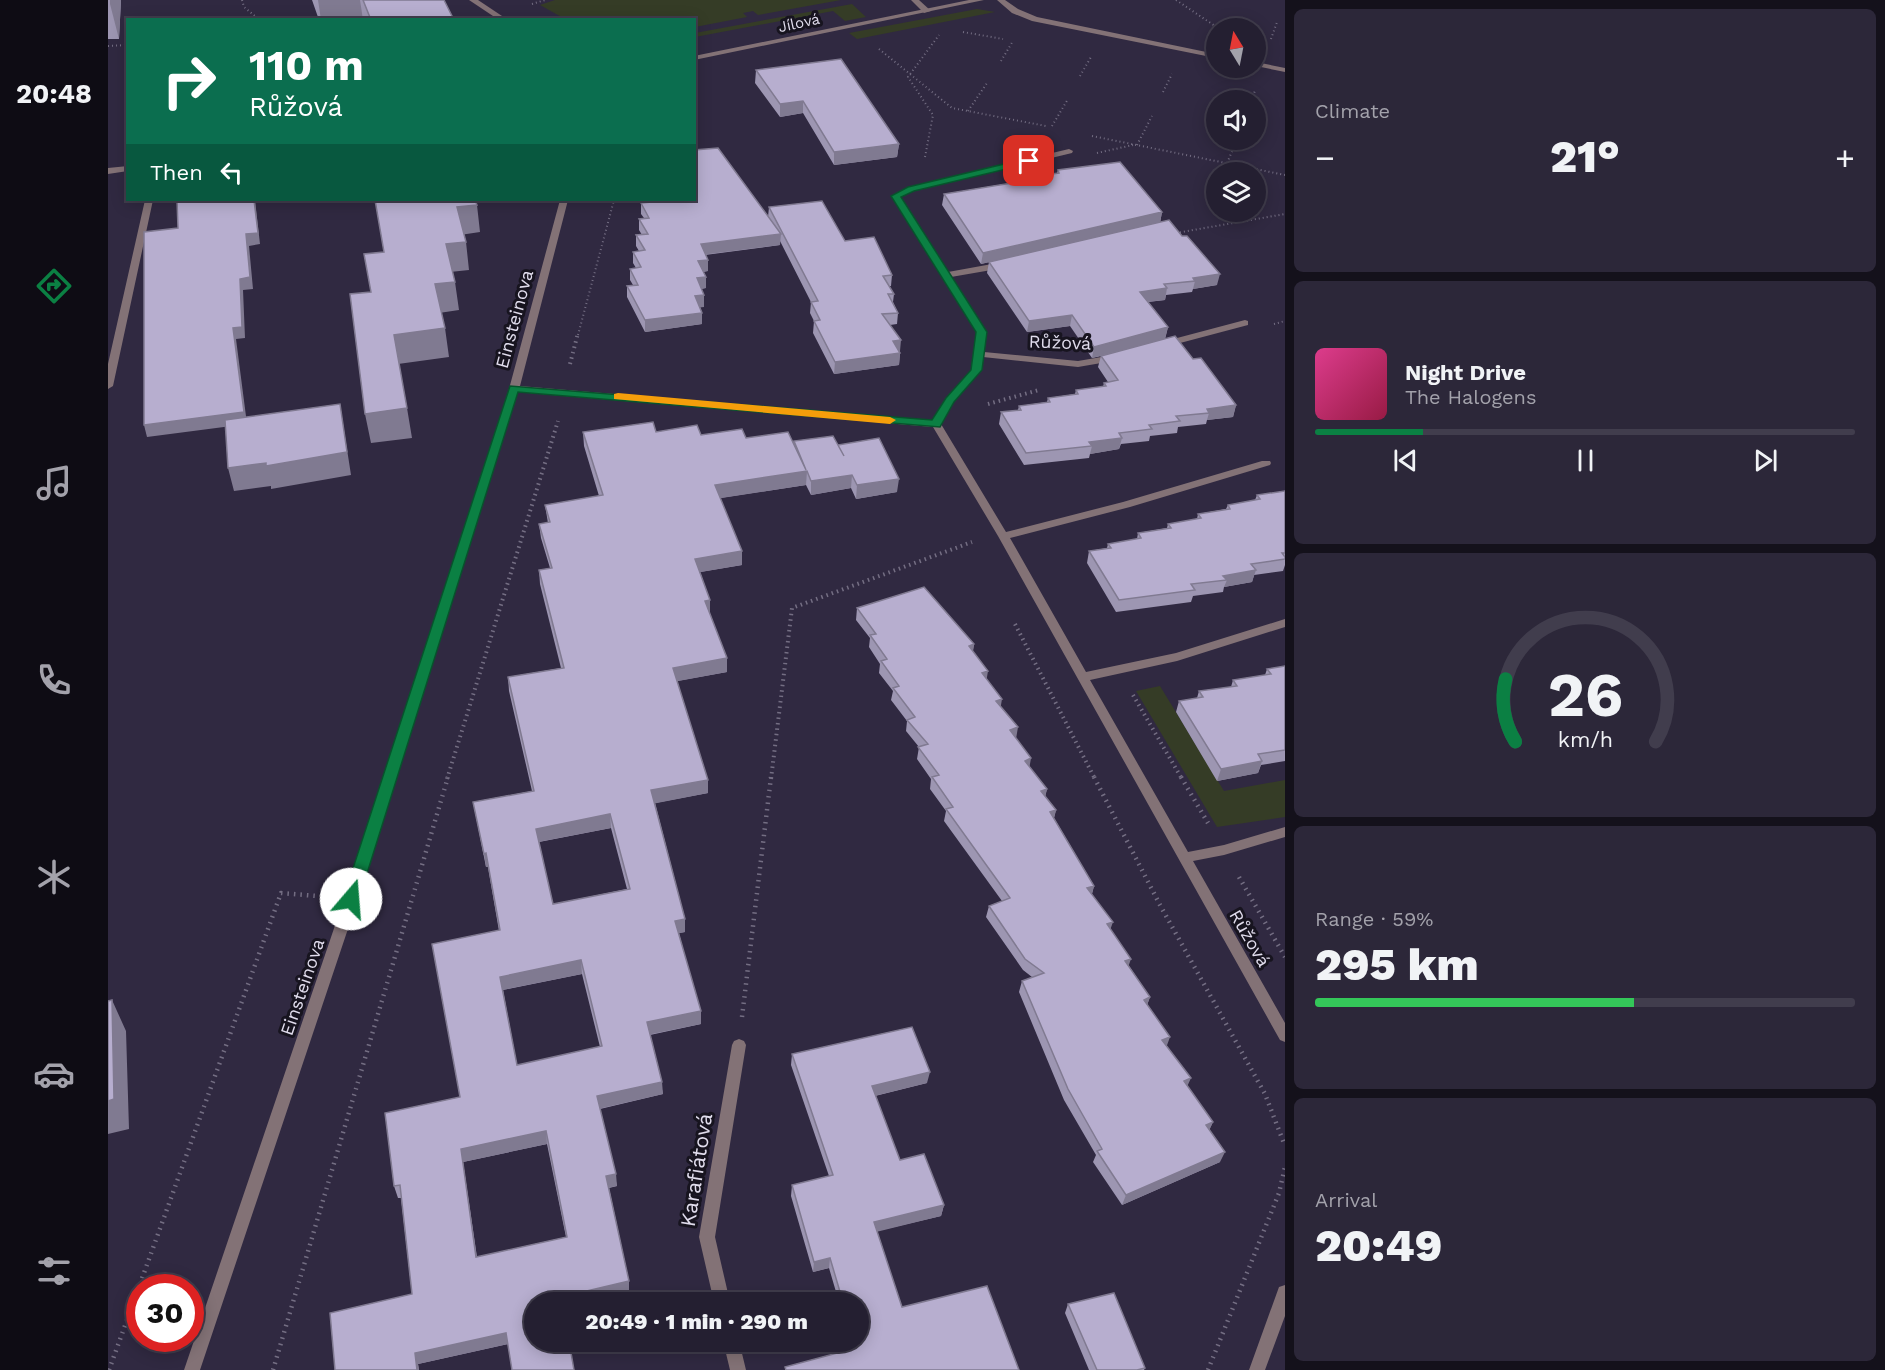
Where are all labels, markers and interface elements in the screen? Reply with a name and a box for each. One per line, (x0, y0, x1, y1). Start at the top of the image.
street label: Jílová (777, 10, 822, 36)
north arrow (1206, 18, 1266, 78)
map controls (1206, 18, 1266, 222)
text: 110 m (249, 41, 364, 90)
icon: right (150, 42, 228, 120)
text: 20:48 (16, 78, 92, 110)
button: sound (1206, 90, 1266, 150)
text: Růžová (249, 91, 343, 123)
text: Climate (1315, 99, 1390, 123)
text: 21° (1550, 130, 1620, 183)
pin (1003, 135, 1054, 186)
text: − (1315, 138, 1335, 177)
text: + (1835, 138, 1855, 177)
icon: arrive (1012, 144, 1045, 177)
icon: left (215, 156, 248, 189)
text: Then (150, 160, 203, 185)
button: layers (1206, 162, 1266, 222)
icon: directions (33, 265, 75, 307)
street label: Einsteinova (491, 268, 537, 370)
street label: Růžová (1028, 330, 1092, 354)
text: Night Drive (1405, 360, 1526, 385)
text: The Halogens (1405, 385, 1537, 409)
icon: previous (1389, 444, 1422, 477)
icon: pause (1569, 444, 1602, 477)
icon: next (1749, 444, 1782, 477)
icon: music (33, 462, 75, 504)
text: 26 (1547, 658, 1623, 731)
icon: phone (33, 659, 75, 701)
text: km/h (1557, 727, 1613, 752)
icon: climate (33, 856, 75, 898)
position arrow (319, 867, 383, 931)
street label: Růžová (1225, 906, 1275, 970)
text: Range · 59% (1315, 907, 1433, 931)
street label: Einsteinova (276, 936, 328, 1038)
text: 295 km (1315, 938, 1479, 991)
icon: car (33, 1053, 75, 1095)
street label: Karafiátová (675, 1111, 717, 1229)
text: Arrival (1315, 1188, 1377, 1212)
text: 20:49 (1315, 1219, 1442, 1272)
icon: filters (33, 1250, 75, 1292)
speed limit sign: 30 (126, 1274, 204, 1352)
text: 20:49 · 1 min · 290 m (585, 1309, 808, 1334)

